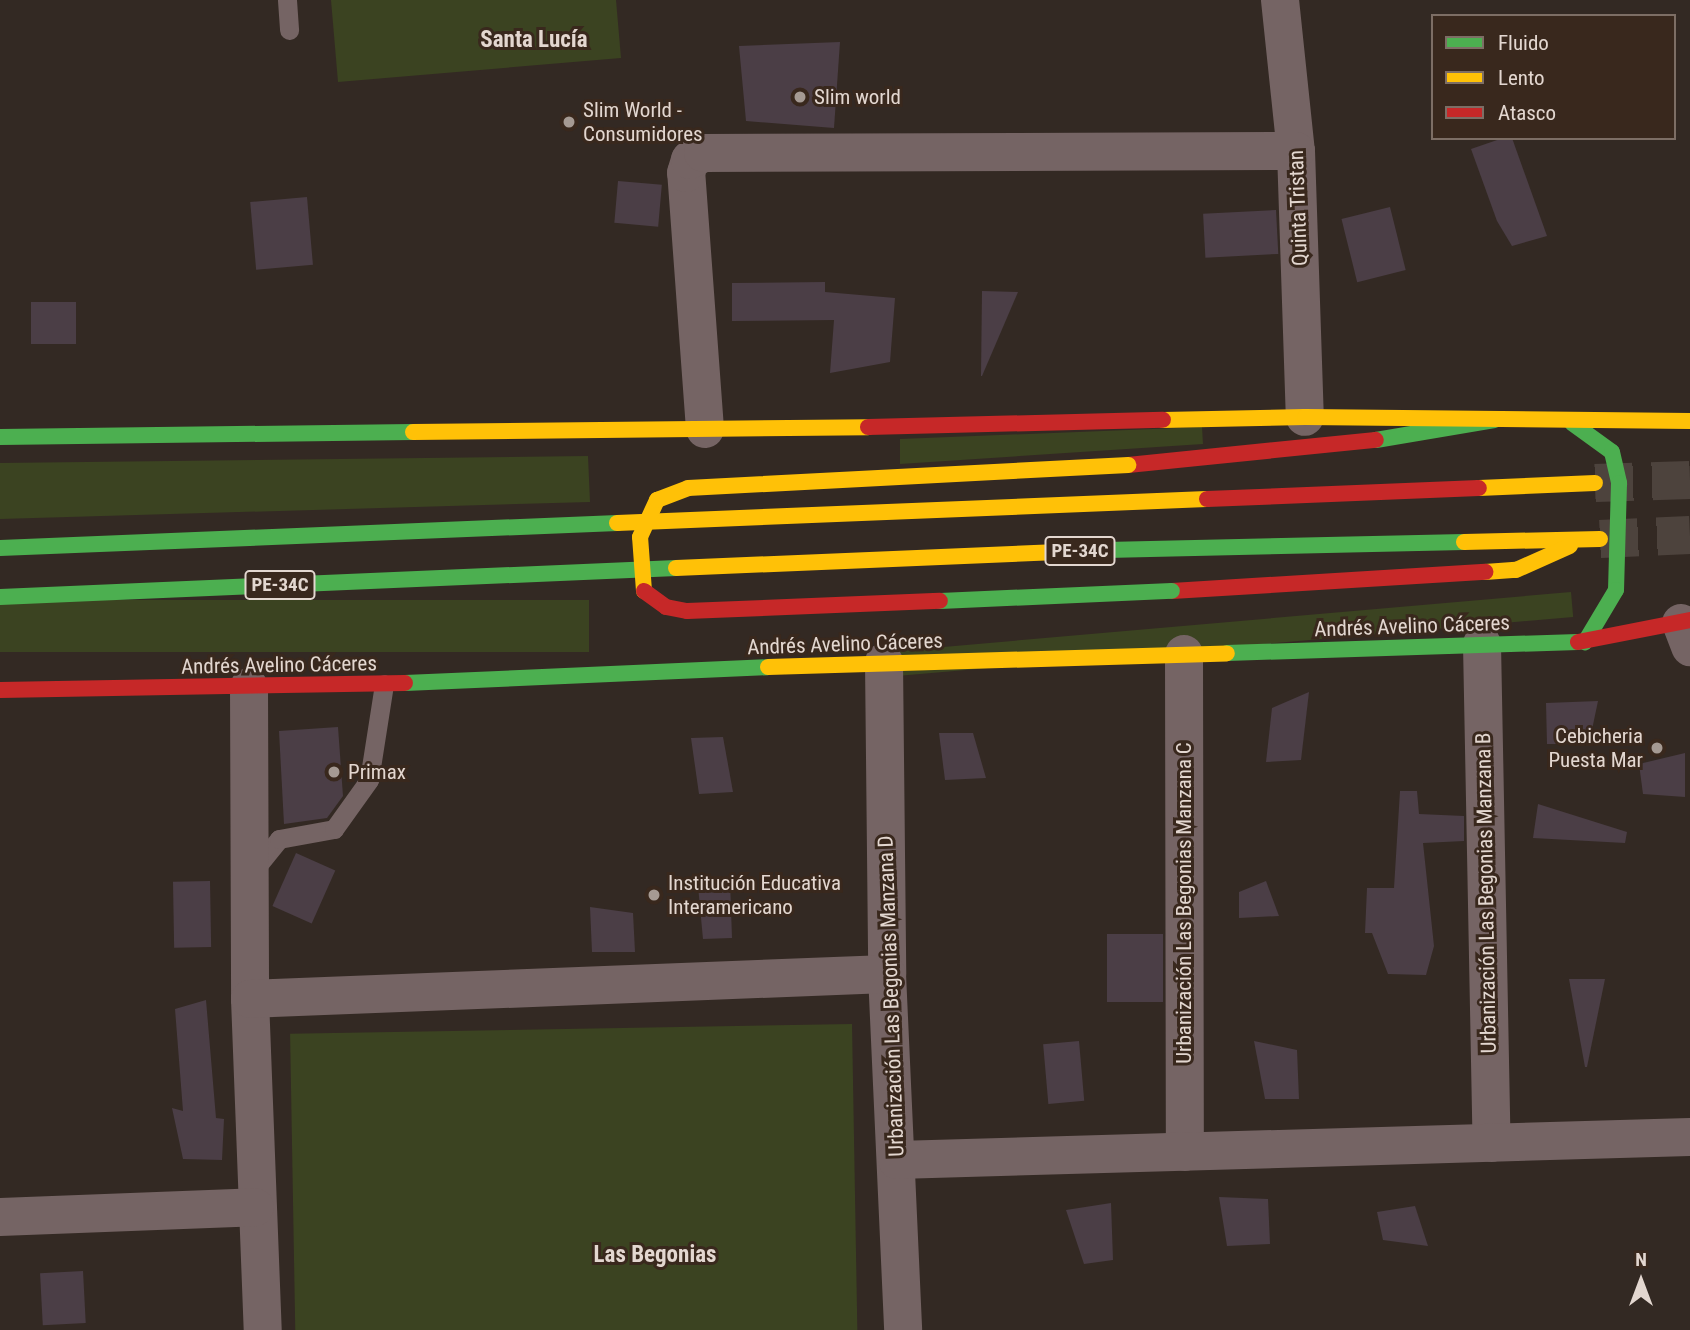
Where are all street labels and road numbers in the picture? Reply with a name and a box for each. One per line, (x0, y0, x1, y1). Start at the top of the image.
street label: Quinta Tristan (1283, 149, 1313, 267)
road number: PE-34C (1043, 536, 1117, 566)
road number: PE-34C (243, 570, 317, 600)
street label: Andrés Avelino Cáceres (1314, 610, 1510, 642)
street label: Andrés Avelino Cáceres (747, 628, 943, 660)
street label: Andrés Avelino Cáceres (181, 651, 377, 679)
street label: Urbanización Las Begonias Manzana B (1471, 732, 1501, 1054)
street label: Urbanización Las Begonias Manzana C (1171, 742, 1197, 1064)
street label: Urbanización Las Begonias Manzana D (873, 835, 909, 1157)

